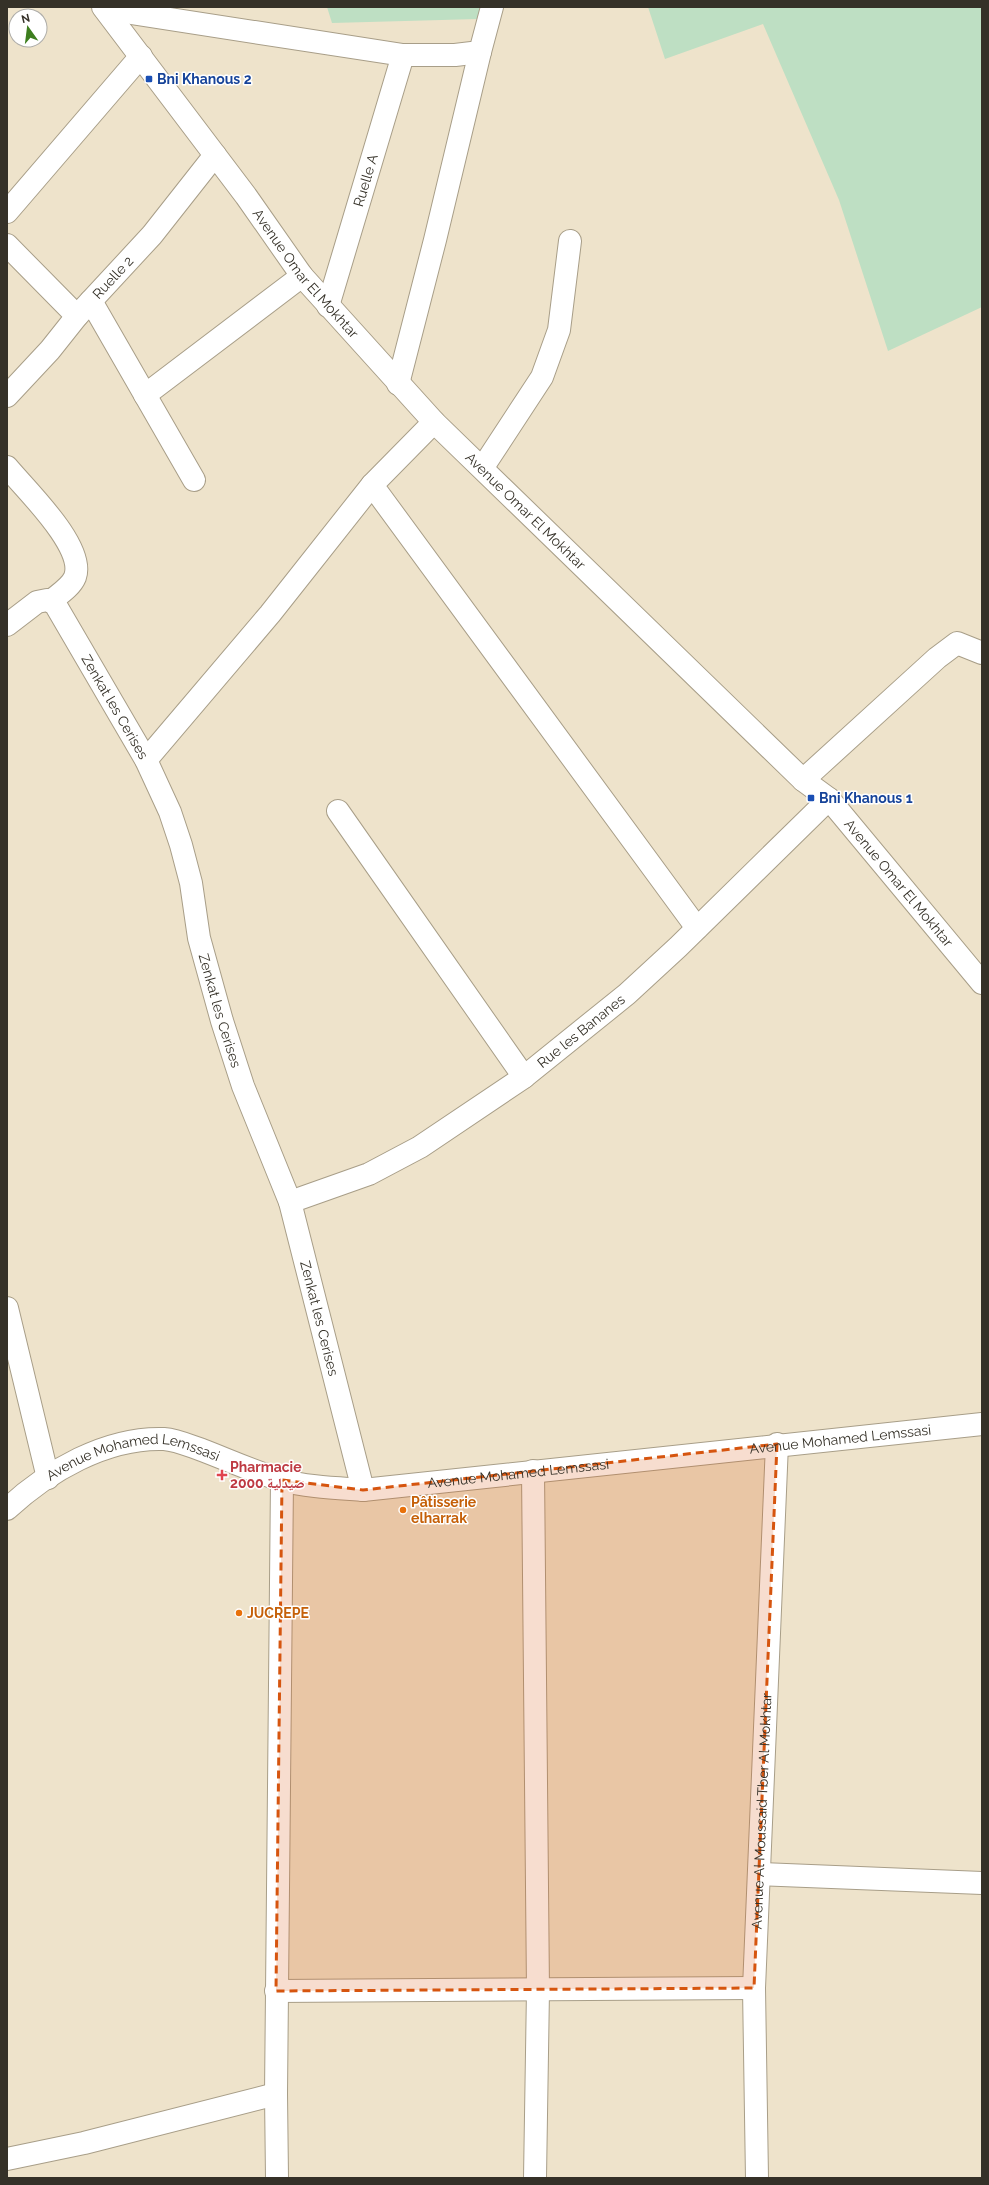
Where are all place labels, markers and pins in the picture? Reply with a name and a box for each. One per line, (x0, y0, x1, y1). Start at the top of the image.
place label: Bni Khanous 2 (157, 71, 252, 87)
marker: Bni Khanous 2 (144, 74, 154, 84)
place label: Bni Khanous 1 (819, 790, 913, 806)
marker: Bni Khanous 1 (806, 793, 816, 803)
place label: Pharmacie 2000 صيدلية (230, 1459, 305, 1491)
marker: Pharmacie 2000 صيدلية (217, 1470, 227, 1480)
place label: Pâtisserie elharrak (411, 1494, 477, 1526)
marker: Pâtisserie elharrak (398, 1505, 408, 1515)
place label: JUCREPE (247, 1605, 309, 1621)
marker: JUCREPE (234, 1608, 244, 1618)

